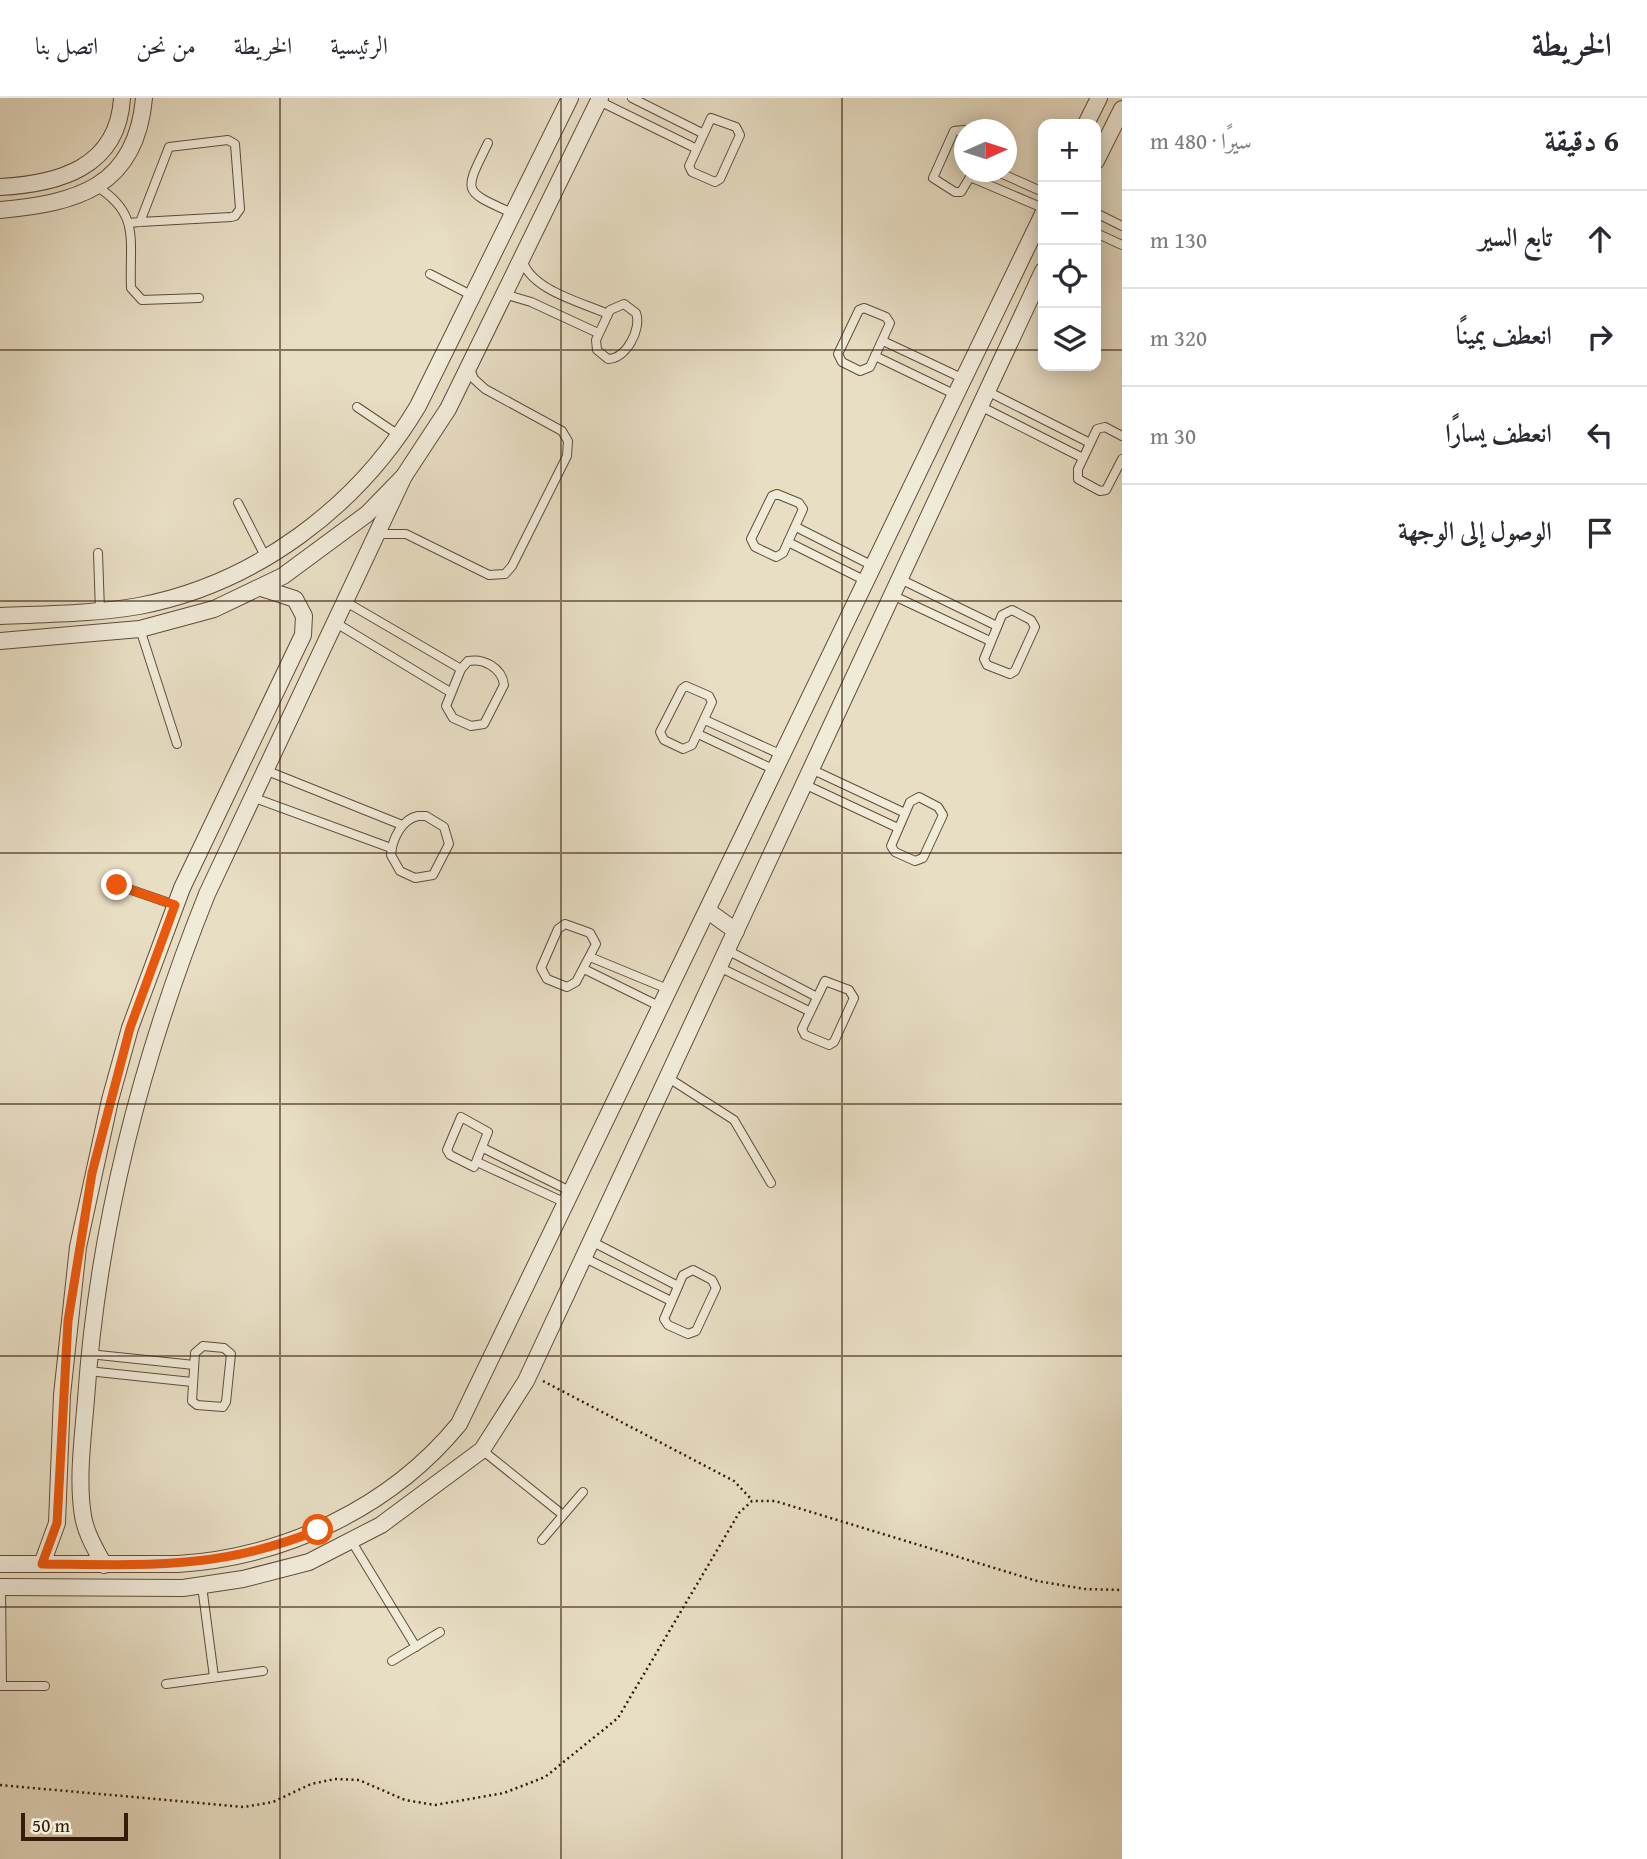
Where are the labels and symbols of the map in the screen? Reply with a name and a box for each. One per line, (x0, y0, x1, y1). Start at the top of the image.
north arrow (954, 119, 1017, 182)
route end (101, 869, 132, 900)
route start (302, 1514, 333, 1545)
scale bar (21, 1810, 128, 1842)

